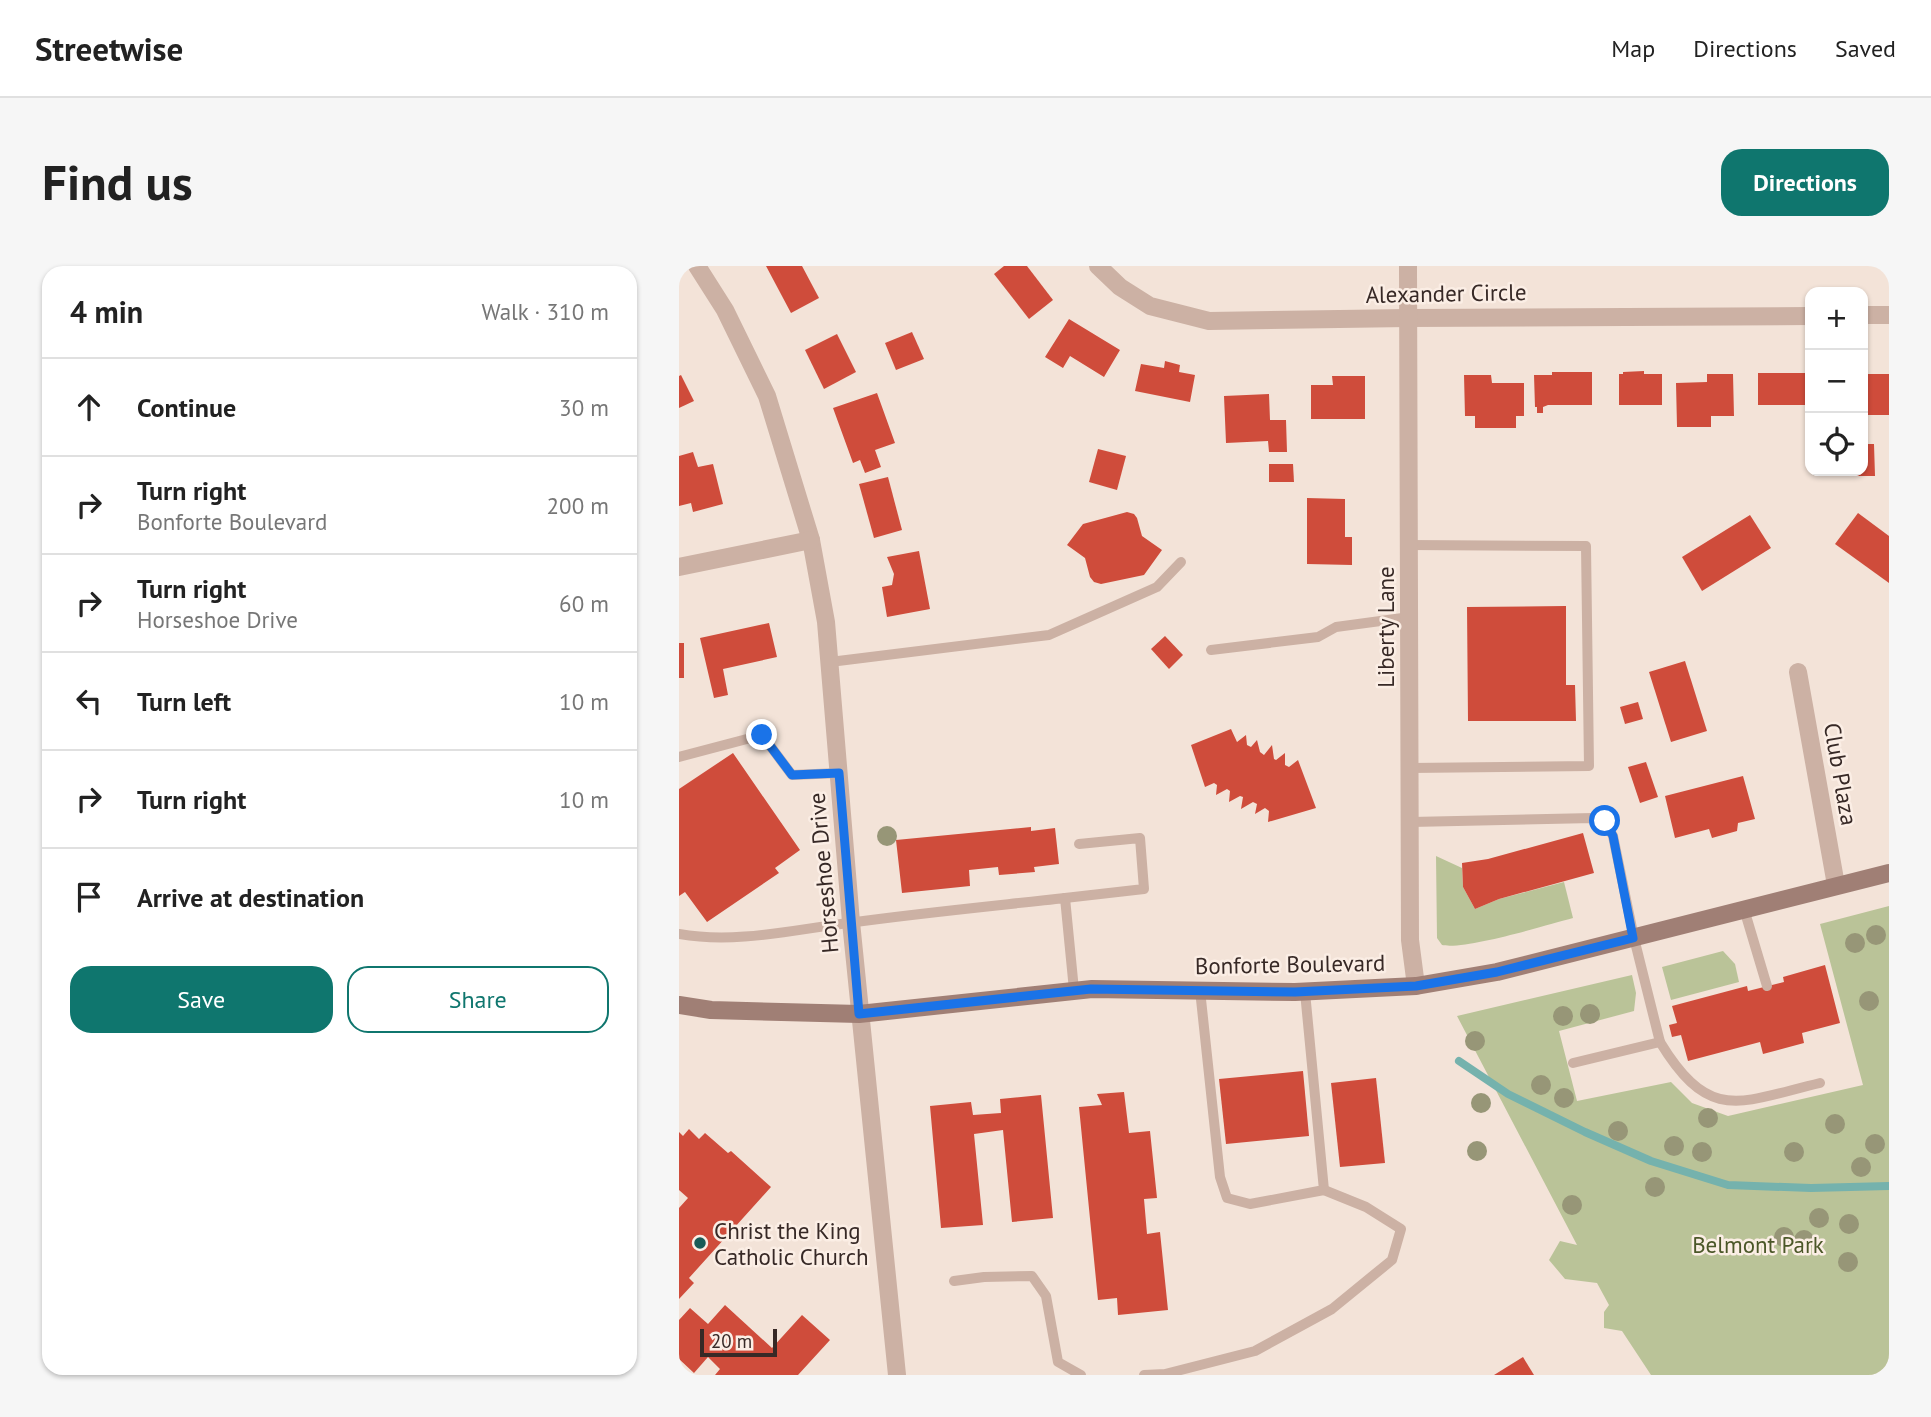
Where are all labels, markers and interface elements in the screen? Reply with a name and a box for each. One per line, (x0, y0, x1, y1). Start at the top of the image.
text: Streetwise (35, 27, 183, 70)
text: Map (1611, 33, 1655, 64)
text: Directions (1693, 33, 1797, 64)
text: Saved (1835, 33, 1896, 64)
button: Directions (1721, 149, 1889, 216)
text: Find us (42, 150, 193, 214)
street label: Alexander Circle (1365, 277, 1527, 309)
map controls (1805, 287, 1868, 476)
button: + (1805, 287, 1868, 350)
text: 4 min (70, 292, 143, 331)
text: Walk · 310 m (482, 297, 609, 326)
button: − (1805, 350, 1868, 413)
icon: ahead (70, 388, 108, 426)
text: Continue (137, 391, 236, 424)
text: 30 m (559, 393, 609, 422)
button: locate (1805, 413, 1868, 476)
text: Turn right (137, 474, 246, 507)
icon: right (70, 486, 108, 524)
text: 200 m (547, 491, 609, 520)
text: Bonforte Boulevard (137, 507, 327, 536)
street label: Liberty Lane (1371, 566, 1400, 688)
text: Turn right (137, 572, 246, 605)
icon: right (70, 584, 108, 622)
text: 60 m (559, 589, 609, 618)
text: Horseshoe Drive (137, 605, 298, 634)
icon: left (70, 682, 108, 720)
text: Turn left (137, 685, 231, 718)
text: 10 m (559, 687, 609, 716)
route end (746, 719, 777, 750)
street label: Club Plaza (1818, 721, 1864, 827)
icon: right (70, 780, 108, 818)
text: Turn right (137, 783, 246, 816)
text: 10 m (559, 785, 609, 814)
street label: Horseshoe Drive (802, 792, 844, 954)
route start (1589, 805, 1620, 836)
icon: arrive (70, 878, 108, 916)
text: Arrive at destination (137, 881, 364, 914)
street label: Bonforte Boulevard (1195, 948, 1385, 980)
button: Save (70, 966, 333, 1033)
button: Share (347, 966, 609, 1033)
place label: Christ the King Catholic Church (714, 1216, 869, 1271)
park label: Belmont Park (1692, 1230, 1824, 1259)
marker: Christ the King Catholic Church (692, 1235, 708, 1251)
scale bar (700, 1326, 777, 1358)
text: 20 m (711, 1329, 752, 1353)

